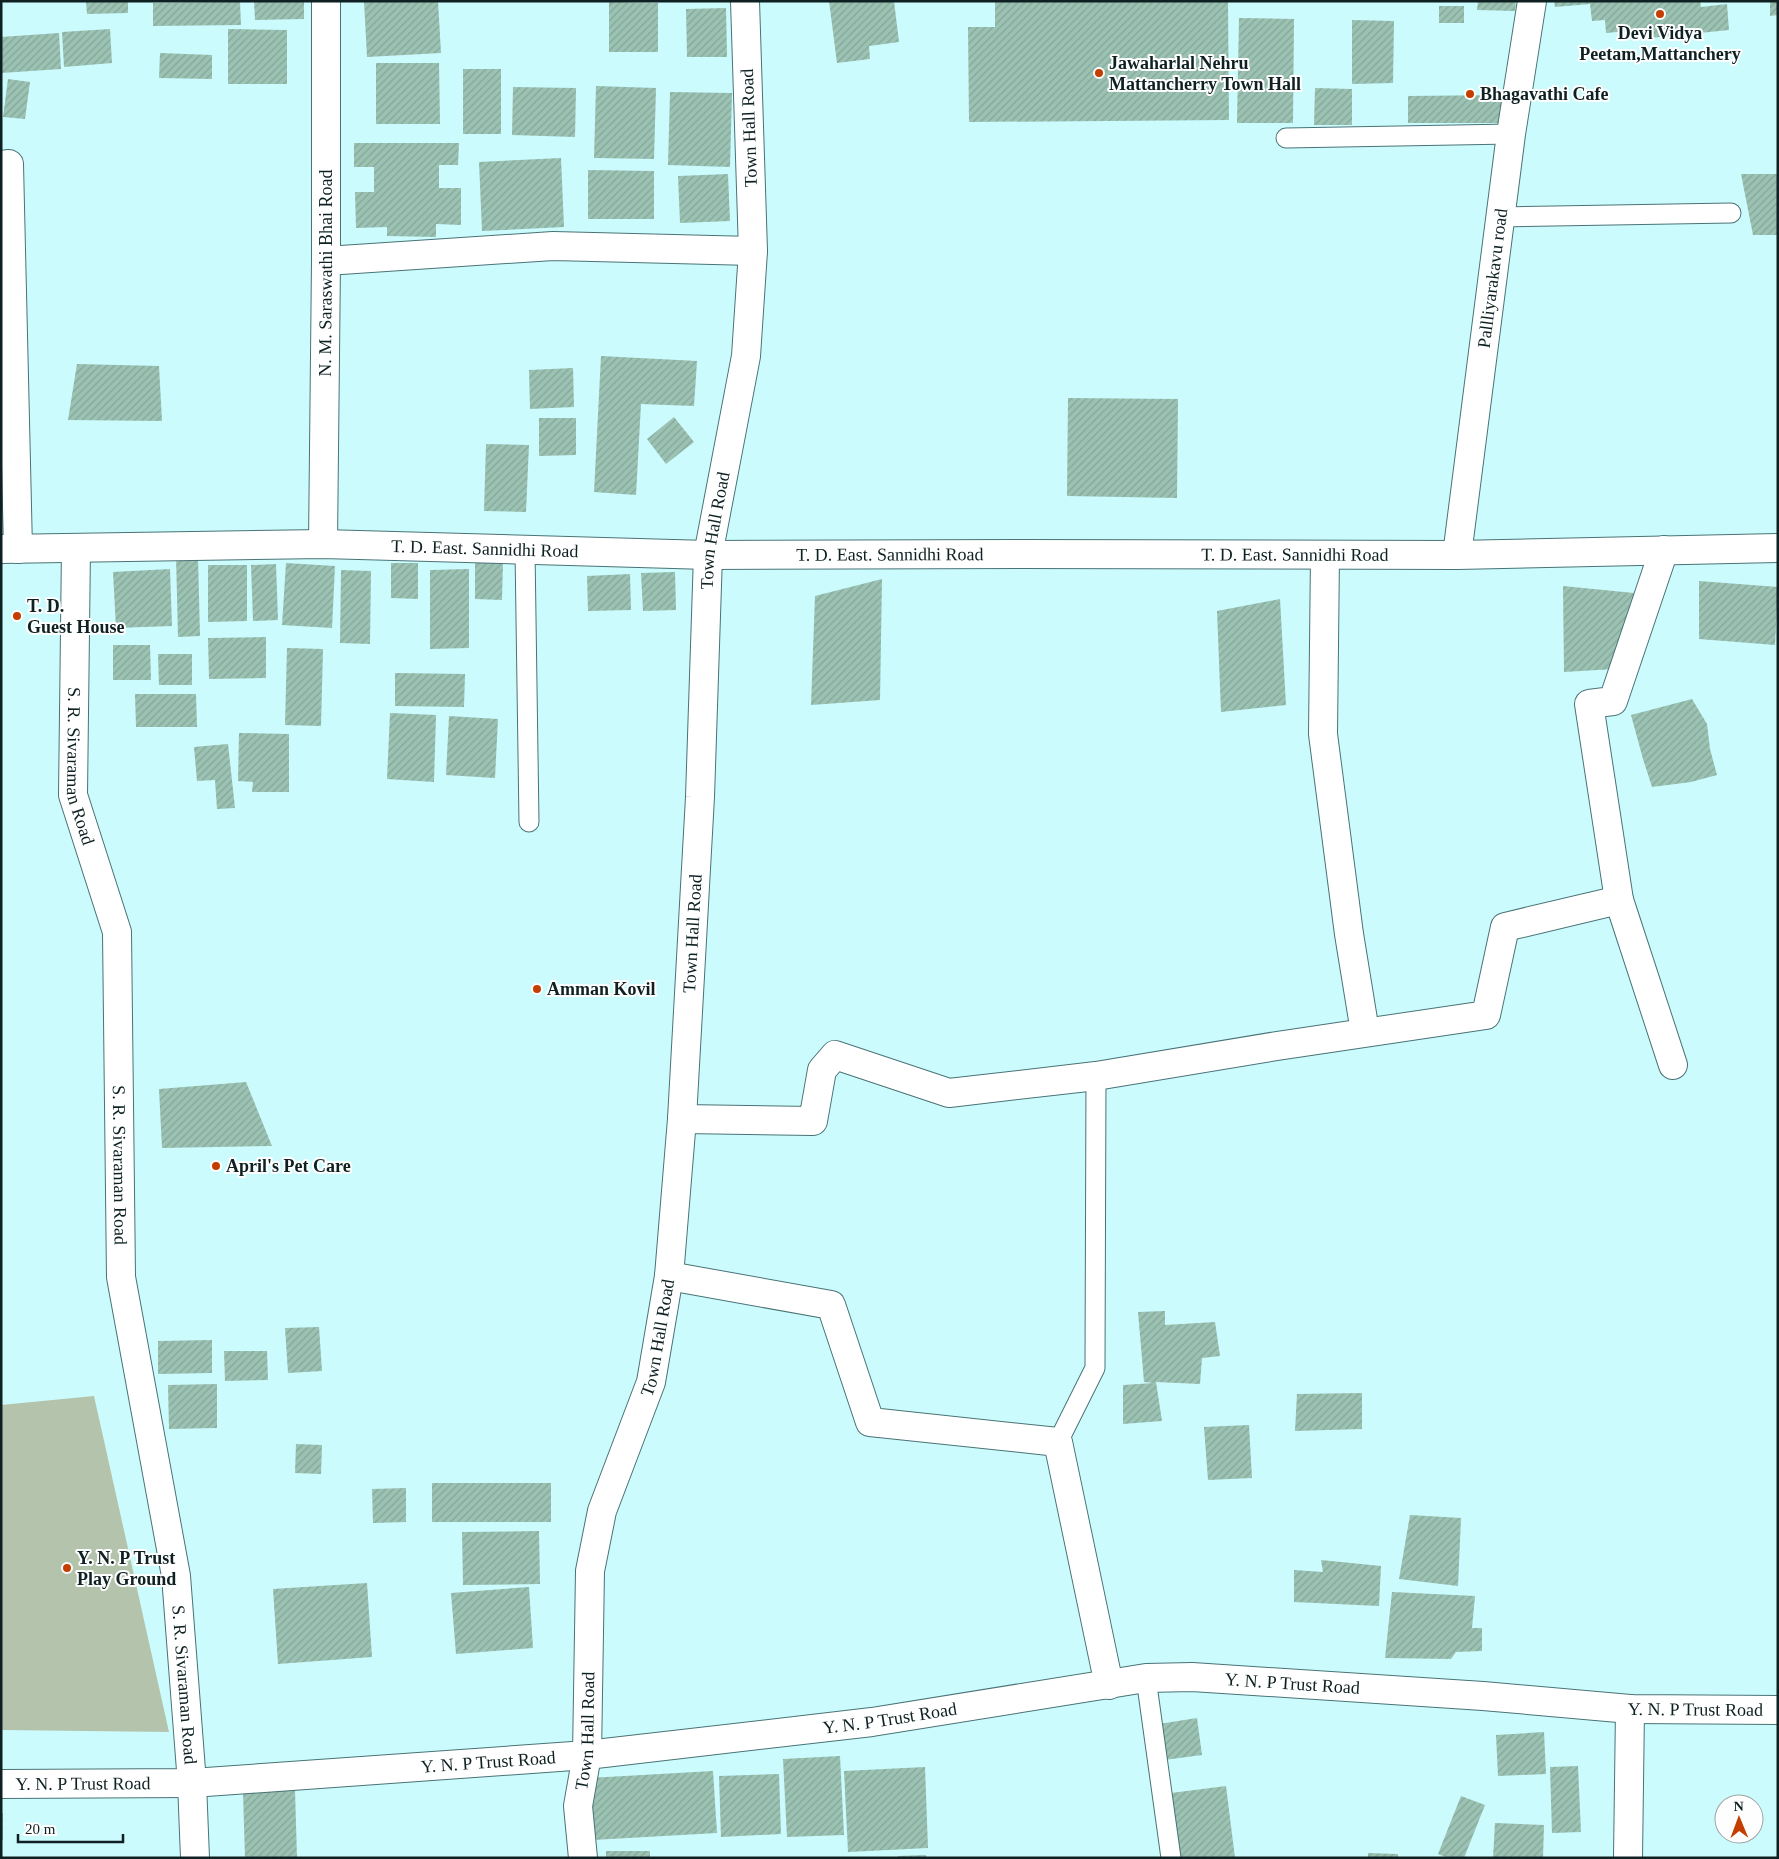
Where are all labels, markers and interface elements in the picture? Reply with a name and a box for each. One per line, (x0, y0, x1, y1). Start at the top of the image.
marker: Devi Vidya Peetam,Mattanchery (1654, 8, 1666, 20)
place label: Devi Vidya Peetam,Mattanchery (1579, 23, 1741, 64)
place label: Jawaharlal Nehru Mattancherry Town Hall (1109, 53, 1301, 94)
marker: Jawaharlal Nehru Mattancherry Town Hall (1093, 67, 1105, 79)
street label: Town Hall Road (737, 68, 761, 188)
place label: Bhagavathi Cafe (1480, 84, 1609, 104)
marker: Bhagavathi Cafe (1464, 88, 1476, 100)
street label: N. M. Saraswathi Bhai Road (315, 169, 336, 377)
street label: Pallliyarakavu road (1474, 207, 1511, 349)
street label: Town Hall Road (697, 470, 734, 590)
street label: T. D. East. Sannidhi Road (391, 536, 579, 561)
street label: T. D. East. Sannidhi Road (796, 544, 983, 565)
street label: T. D. East. Sannidhi Road (1201, 544, 1388, 565)
place label: T. D. Guest House (27, 596, 125, 637)
marker: T. D. Guest House (11, 610, 23, 622)
street label: S. R. Sivaraman Road (63, 687, 98, 847)
street label: Town Hall Road (679, 874, 706, 993)
place label: Amman Kovil (547, 979, 656, 999)
marker: Amman Kovil (531, 983, 543, 995)
street label: S. R. Sivaraman Road (109, 1085, 131, 1245)
place label: April's Pet Care (226, 1156, 351, 1176)
marker: April's Pet Care (210, 1160, 222, 1172)
street label: Town Hall Road (636, 1278, 678, 1399)
place label: Y. N. P Trust Play Ground (77, 1548, 176, 1589)
marker: Y. N. P Trust Play Ground (61, 1562, 73, 1574)
street label: S. R. Sivaraman Road (168, 1604, 201, 1765)
street label: Y. N. P Trust Road (1224, 1669, 1360, 1698)
street label: Town Hall Road (571, 1671, 598, 1792)
street label: Y. N. P Trust Road (822, 1699, 958, 1738)
street label: Y. N. P Trust Road (1628, 1699, 1763, 1720)
street label: Y. N. P Trust Road (420, 1747, 556, 1777)
street label: Y. N. P Trust Road (15, 1773, 151, 1794)
north arrow (1714, 1794, 1764, 1844)
text: N (1734, 1799, 1744, 1814)
scale bar (18, 1812, 122, 1844)
text: 20 m (25, 1821, 56, 1837)

